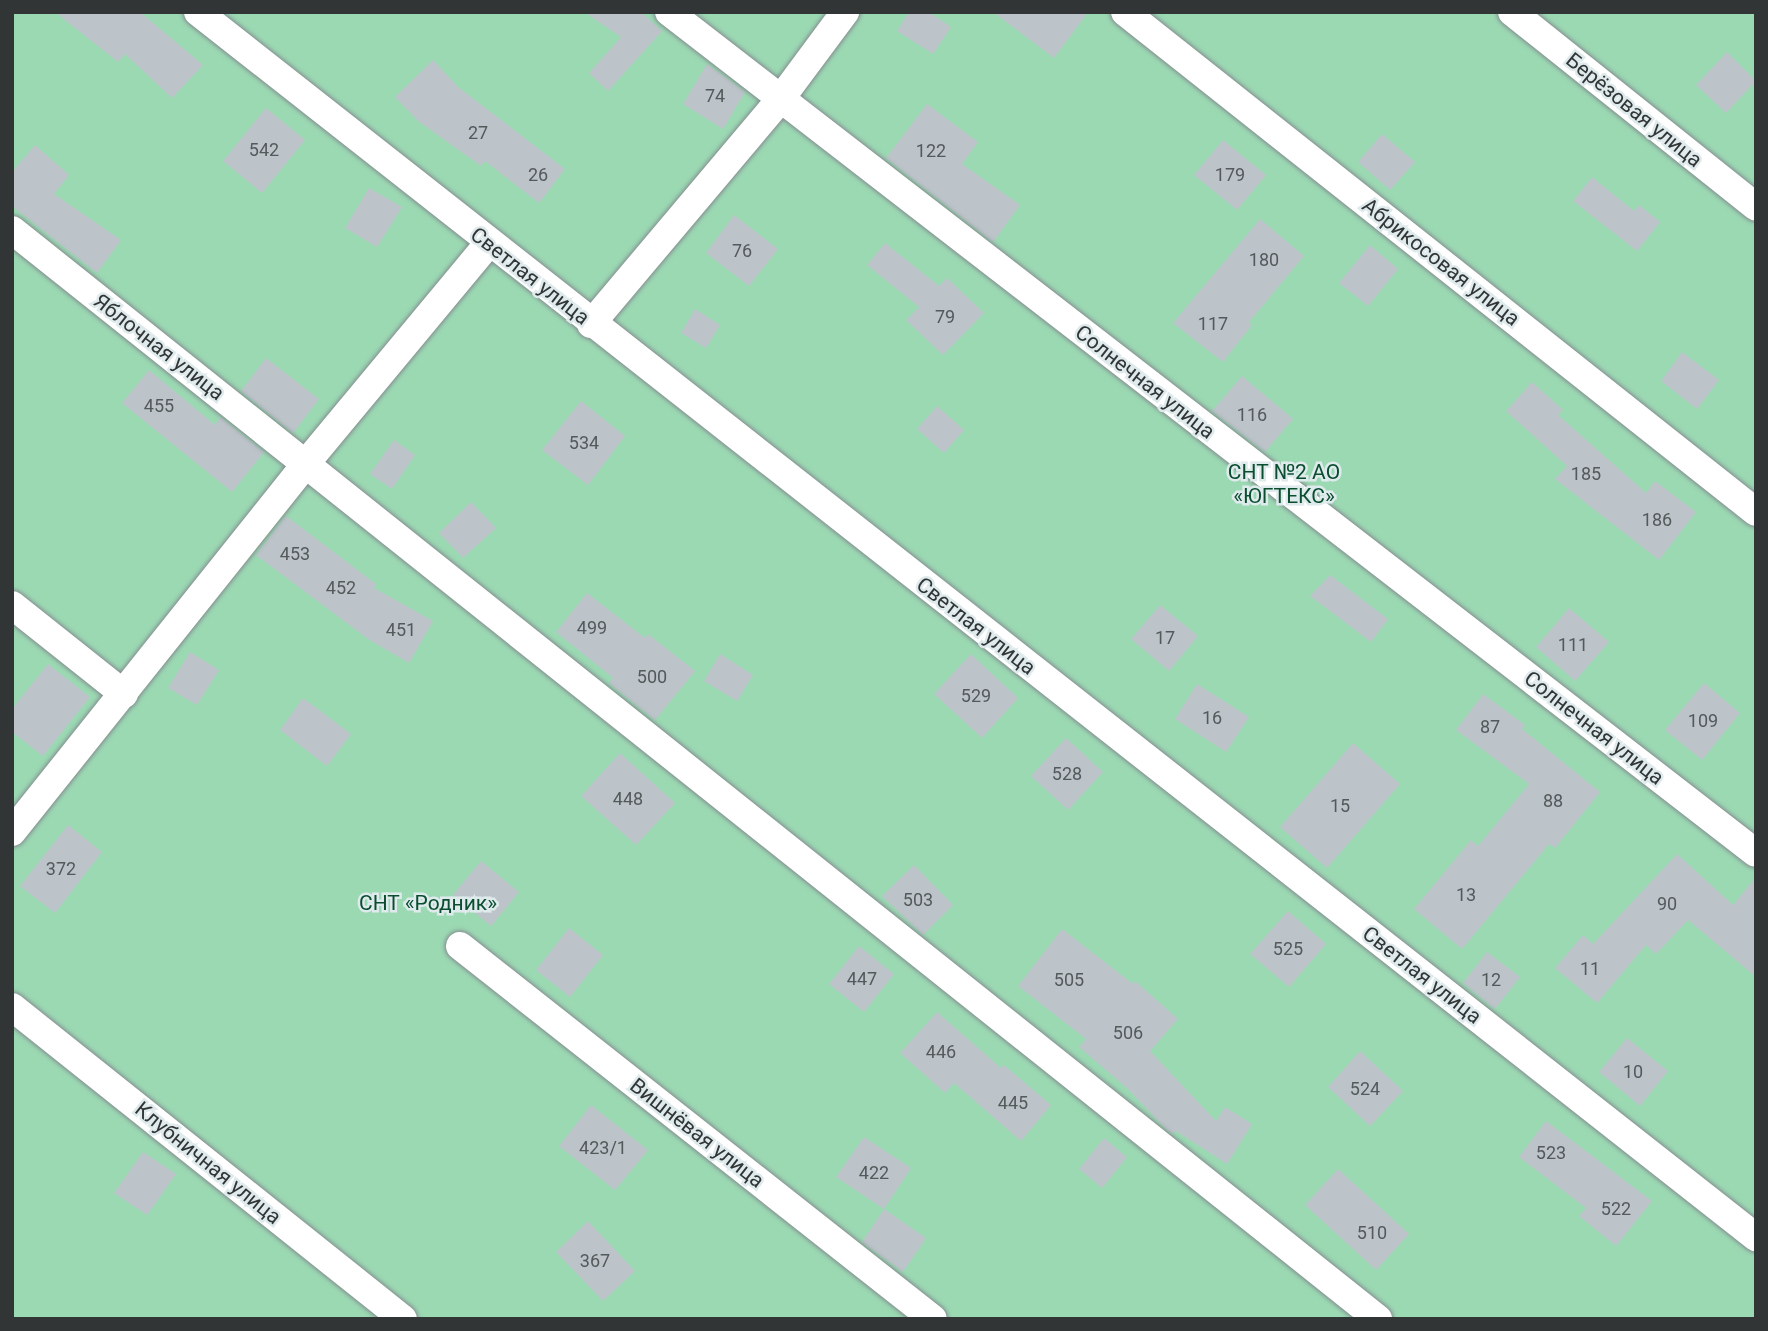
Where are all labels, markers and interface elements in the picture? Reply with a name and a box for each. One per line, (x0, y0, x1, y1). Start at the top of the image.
street label: Берёзовая улица (1561, 47, 1707, 173)
house number: 74 (705, 85, 725, 107)
house number: 27 (468, 122, 488, 144)
house number: 542 (249, 139, 279, 161)
house number: 122 (916, 140, 946, 162)
house number: 26 (528, 164, 548, 186)
house number: 179 (1215, 164, 1245, 186)
street label: Абрикосовая улица (1357, 193, 1525, 331)
street label: Светлая улица (466, 222, 594, 330)
house number: 76 (732, 240, 752, 262)
house number: 180 (1249, 249, 1279, 271)
street label: Яблочная улица (89, 288, 229, 406)
house number: 79 (935, 306, 955, 328)
house number: 117 (1198, 313, 1228, 335)
street label: Солнечная улица (1070, 320, 1220, 444)
house number: 455 (144, 395, 174, 417)
house number: 116 (1237, 404, 1267, 426)
house number: 534 (569, 432, 599, 454)
park label: СНТ №2 АО «ЮГТЕКС» (1228, 459, 1340, 509)
house number: 185 (1571, 463, 1601, 485)
house number: 186 (1642, 509, 1672, 531)
house number: 453 (280, 543, 310, 565)
street label: Светлая улица (912, 572, 1040, 680)
house number: 452 (326, 577, 356, 599)
house number: 499 (577, 617, 607, 639)
house number: 451 (386, 619, 416, 641)
house number: 17 (1155, 627, 1175, 649)
house number: 111 (1558, 634, 1588, 656)
house number: 500 (637, 666, 667, 688)
street label: Солнечная улица (1519, 666, 1669, 790)
house number: 529 (961, 685, 991, 707)
house number: 16 (1202, 707, 1222, 729)
house number: 109 (1688, 710, 1718, 732)
house number: 87 (1480, 716, 1500, 738)
house number: 528 (1052, 763, 1082, 785)
house number: 448 (613, 788, 643, 810)
house number: 88 (1543, 790, 1563, 812)
house number: 15 (1330, 795, 1350, 817)
house number: 372 (46, 858, 76, 880)
house number: 13 (1456, 884, 1476, 906)
house number: 503 (903, 889, 933, 911)
park label: СНТ «Родник» (359, 890, 497, 916)
house number: 90 (1657, 893, 1677, 915)
street label: Светлая улица (1358, 921, 1486, 1029)
house number: 525 (1273, 938, 1303, 960)
house number: 11 (1580, 958, 1600, 980)
house number: 447 (847, 968, 877, 990)
house number: 505 (1054, 969, 1084, 991)
house number: 12 (1481, 969, 1501, 991)
house number: 506 (1113, 1022, 1143, 1044)
house number: 446 (926, 1041, 956, 1063)
house number: 10 (1623, 1061, 1643, 1083)
street label: Вишнёвая улица (625, 1073, 769, 1193)
house number: 524 (1350, 1078, 1380, 1100)
house number: 445 (998, 1092, 1028, 1114)
street label: Клубничная улица (130, 1096, 286, 1230)
house number: 423/1 (579, 1137, 627, 1159)
house number: 523 (1536, 1142, 1566, 1164)
house number: 422 (859, 1162, 889, 1184)
house number: 522 (1601, 1198, 1631, 1220)
house number: 510 (1357, 1222, 1387, 1244)
house number: 367 (580, 1250, 610, 1272)

